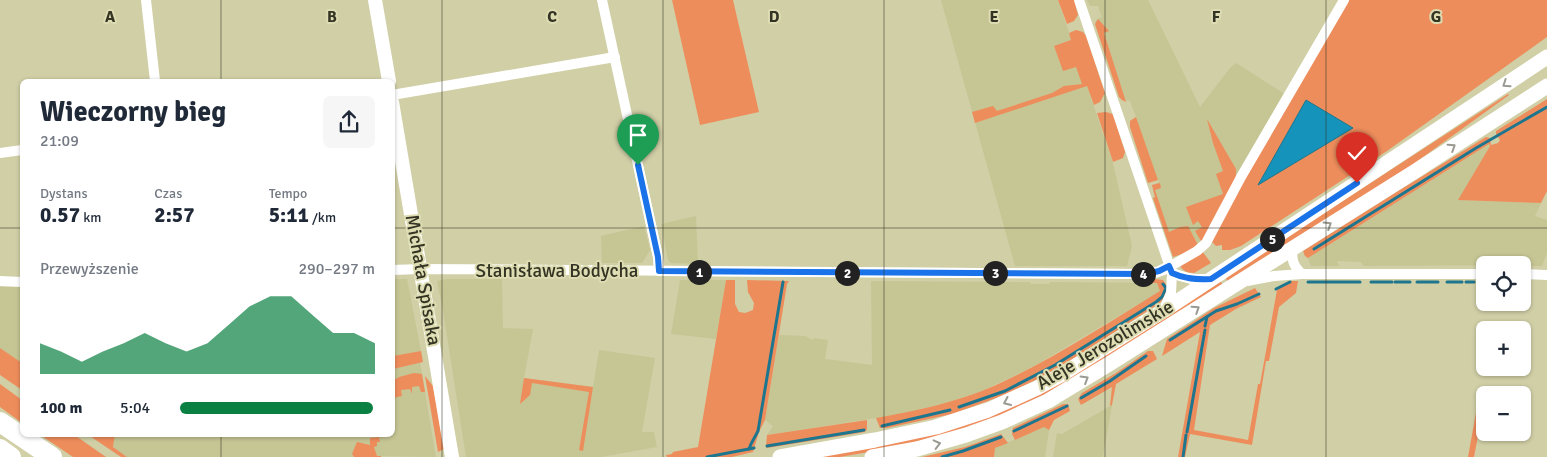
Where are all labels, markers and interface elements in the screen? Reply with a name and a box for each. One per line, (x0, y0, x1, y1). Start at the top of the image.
text: A (105, 7, 116, 27)
text: B (327, 7, 337, 27)
text: C (547, 7, 557, 27)
text: D (769, 7, 780, 27)
text: E (989, 7, 999, 27)
text: F (1212, 7, 1221, 27)
text: G (1431, 7, 1441, 27)
one-way arrow (1503, 78, 1512, 87)
text: Wieczorny bieg (40, 95, 226, 129)
button: share (323, 96, 375, 148)
pin (617, 114, 659, 165)
icon: arrive (624, 121, 652, 149)
text: 21:09 (40, 131, 79, 151)
pin (1336, 132, 1378, 183)
icon: check (1343, 139, 1371, 167)
one-way arrow (1446, 144, 1455, 154)
text: Dystans (40, 185, 88, 202)
text: Czas (154, 185, 182, 202)
text: Tempo (269, 185, 307, 202)
text: 0.57 (40, 202, 80, 228)
text: 2:57 (154, 202, 195, 228)
text: 5:11 (269, 202, 309, 228)
text: km (80, 209, 101, 226)
text: /km (309, 209, 336, 226)
street label: Michała Spisaka (400, 213, 446, 347)
one-way arrow (1322, 222, 1331, 232)
pin: 5 (1260, 226, 1284, 252)
text: 5 (1269, 231, 1276, 248)
map controls (1476, 256, 1531, 441)
button: locate (1476, 256, 1531, 311)
text: Przewyższenie (40, 259, 139, 279)
text: 290–297 m (298, 259, 375, 279)
street label: Stanisława Bodycha (476, 259, 638, 283)
pin: 1 (686, 260, 712, 284)
pin: 2 (834, 260, 860, 286)
pin: 3 (982, 260, 1008, 286)
pin: 4 (1130, 262, 1156, 286)
text: 1 (696, 264, 703, 281)
text: 2 (844, 265, 851, 282)
text: 3 (992, 265, 999, 282)
text: 4 (1140, 266, 1147, 283)
street label: Aleje Jerozolimskie (1032, 295, 1178, 395)
one-way arrow (1190, 306, 1199, 315)
button: + (1476, 321, 1531, 376)
one-way arrow (1080, 376, 1089, 386)
button: − (1476, 386, 1531, 441)
one-way arrow (1003, 395, 1012, 406)
text: 100 m (40, 398, 82, 418)
text: 5:04 (120, 398, 150, 418)
one-way arrow (932, 439, 941, 450)

